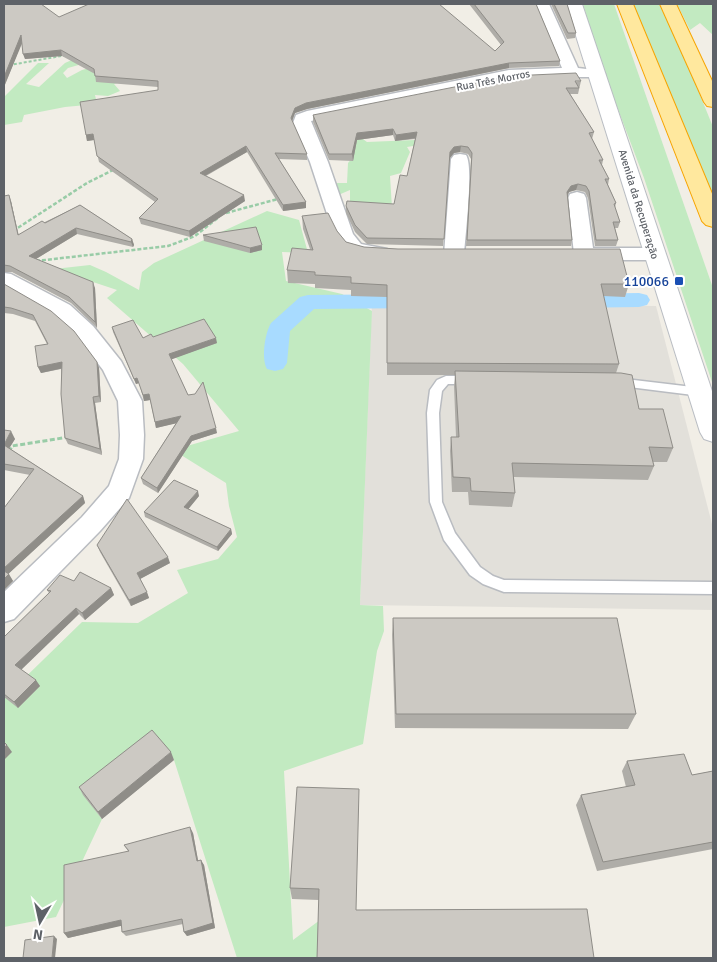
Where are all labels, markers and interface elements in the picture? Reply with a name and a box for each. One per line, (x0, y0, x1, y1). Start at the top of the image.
street label: Rua Três Morros (455, 67, 531, 94)
street label: Avenida da Recuperação (616, 148, 661, 261)
place label: 110066 (624, 273, 669, 290)
marker: 110066 (673, 275, 685, 287)
north arrow (15, 897, 65, 947)
text: N (32, 925, 44, 944)

